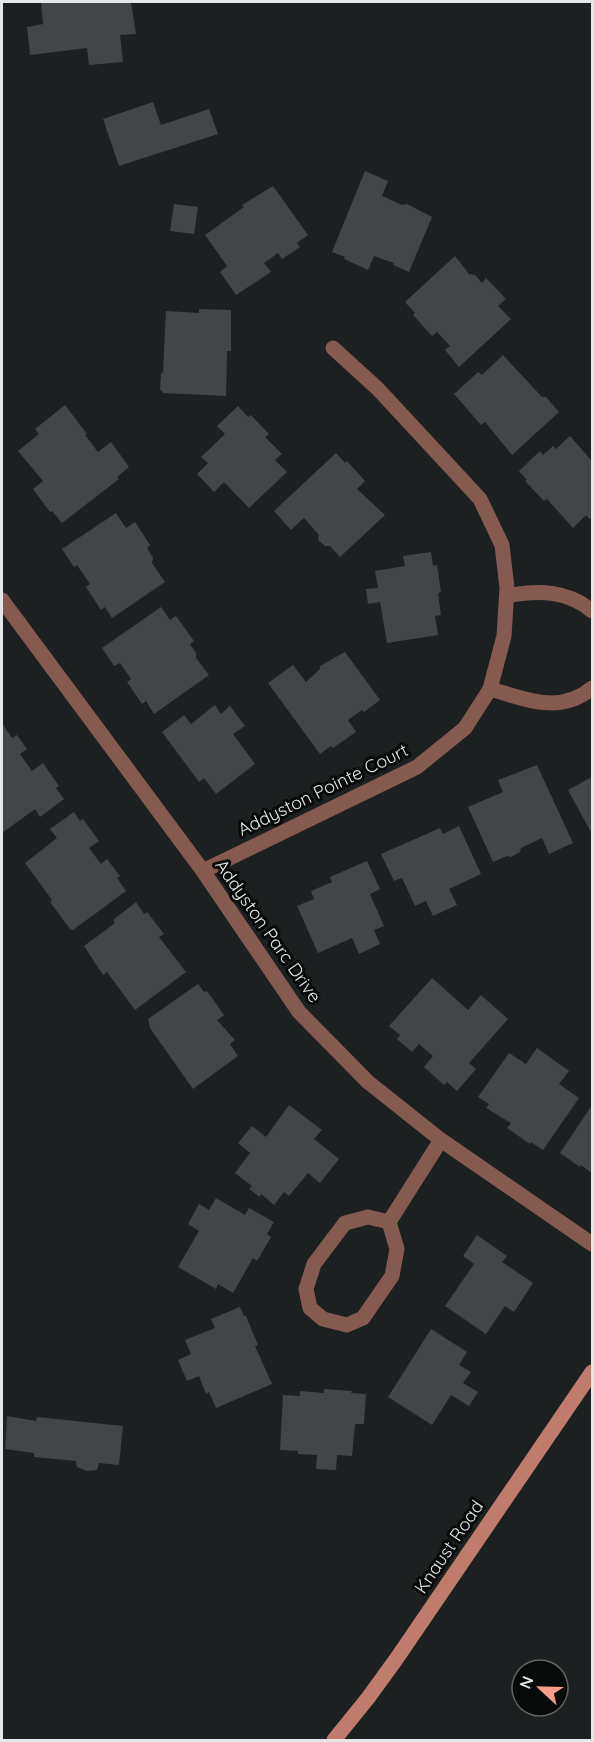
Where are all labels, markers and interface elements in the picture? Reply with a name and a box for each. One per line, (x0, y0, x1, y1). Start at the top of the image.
street label: Addyston Pointe Court (234, 738, 412, 841)
street label: Addyston Parc Drive (210, 855, 327, 1007)
street label: Knaust Road (409, 1496, 488, 1598)
north arrow (510, 1658, 570, 1718)
text: N (515, 1673, 538, 1692)

